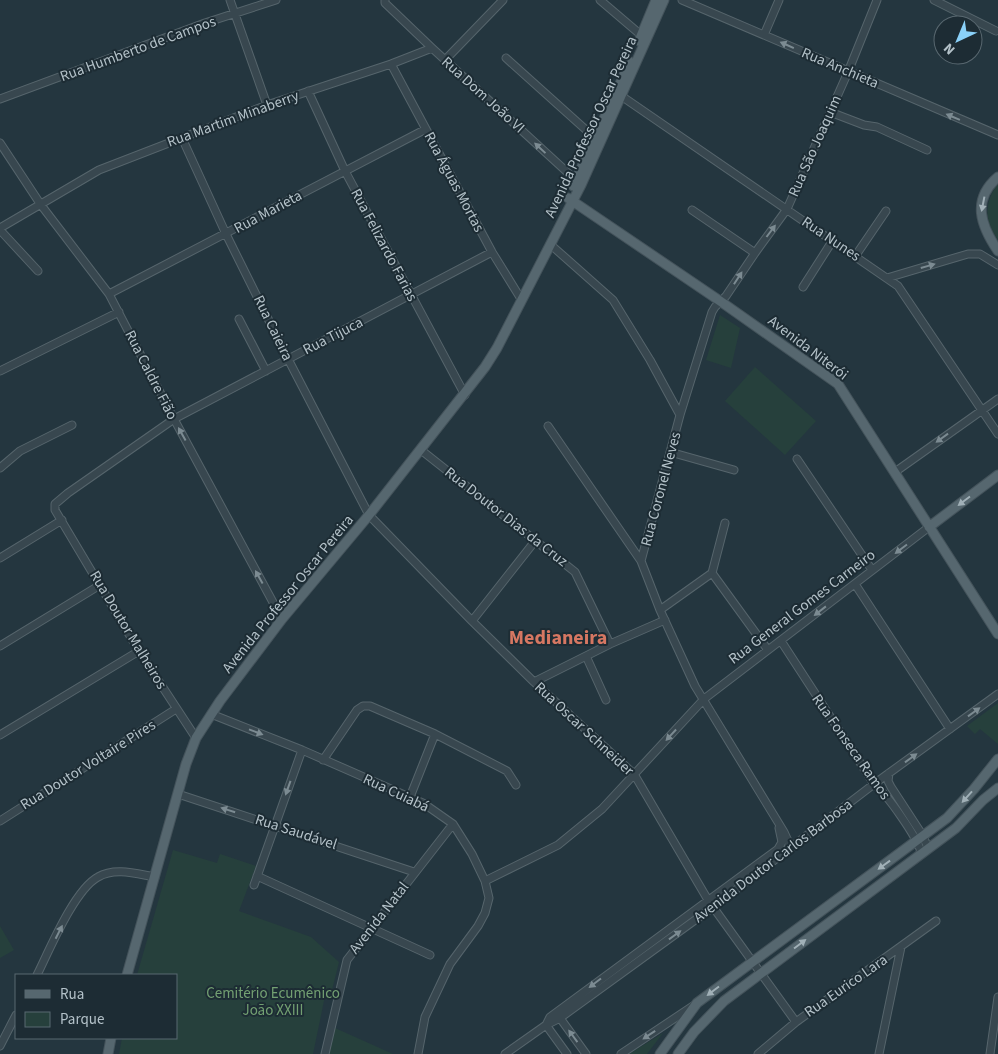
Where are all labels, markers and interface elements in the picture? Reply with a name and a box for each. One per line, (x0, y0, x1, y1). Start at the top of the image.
street label: Rua Humberto de Campos (57, 11, 219, 87)
north arrow (933, 15, 983, 65)
street label: Avenida Professor Oscar Pereira (540, 33, 642, 221)
text: N (939, 38, 960, 59)
one-way arrow (780, 41, 794, 49)
street label: Rua Anchieta (798, 42, 882, 94)
street label: Rua Dom João VI (437, 52, 529, 138)
street label: Rua Martim Minaberry (164, 85, 302, 153)
street label: Rua São Joaquim (783, 92, 847, 200)
one-way arrow (946, 112, 960, 120)
street label: Rua Águas Mortas (419, 128, 489, 236)
one-way arrow (535, 142, 547, 154)
street label: Rua Marieta (230, 185, 306, 239)
street label: Rua Felizardo Farias (345, 185, 423, 305)
one-way arrow (978, 196, 986, 212)
street label: Rua Nunes (797, 212, 865, 266)
one-way arrow (766, 224, 776, 238)
one-way arrow (920, 261, 935, 269)
one-way arrow (734, 271, 743, 284)
street label: Rua Caieira (248, 292, 298, 364)
street label: Avenida Niterói (763, 311, 853, 385)
street label: Rua Tijuca (299, 312, 367, 360)
street label: Rua Caldre Fião (119, 327, 183, 423)
one-way arrow (177, 427, 186, 441)
street label: Rua Coronel Neves (636, 430, 686, 548)
one-way arrow (936, 433, 949, 443)
street label: Rua Doutor Dias da Cruz (440, 462, 572, 572)
one-way arrow (958, 495, 971, 506)
street label: Avenida Professor Oscar Pereira (217, 510, 359, 678)
one-way arrow (895, 543, 908, 554)
street label: Rua General Gomes Carneiro (724, 545, 880, 669)
street label: Rua Doutor Malheiros (84, 567, 172, 693)
one-way arrow (255, 569, 263, 584)
one-way arrow (813, 606, 827, 616)
district label: Medianeira (509, 624, 607, 652)
street label: Rua Oscar Schneider (530, 677, 639, 781)
street label: Rua Fonseca Ramos (807, 690, 895, 804)
one-way arrow (967, 706, 980, 717)
street label: Rua Doutor Voltaire Pires (16, 715, 160, 815)
one-way arrow (249, 728, 264, 736)
one-way arrow (665, 728, 677, 740)
one-way arrow (904, 753, 917, 763)
street label: Rua Cuiabá (360, 769, 432, 817)
one-way arrow (284, 780, 291, 795)
one-way arrow (961, 790, 973, 802)
street label: Avenida Doutor Carlos Barbosa (689, 794, 857, 928)
one-way arrow (220, 805, 235, 813)
street label: Rua Saudável (252, 809, 340, 855)
one-way arrow (877, 860, 891, 870)
street label: Avenida Natal (344, 877, 414, 959)
one-way arrow (55, 925, 63, 939)
one-way arrow (668, 929, 681, 940)
one-way arrow (793, 938, 806, 949)
street label: Rua Eurico Lara (800, 950, 892, 1022)
legend (15, 974, 178, 1039)
one-way arrow (589, 977, 602, 988)
park label: Cemitério Ecumênico João XXIII (206, 983, 340, 1021)
text: Rua (60, 984, 84, 1005)
one-way arrow (706, 986, 720, 996)
text: Parque (60, 1009, 104, 1030)
one-way arrow (568, 1029, 578, 1043)
one-way arrow (642, 1030, 656, 1040)

